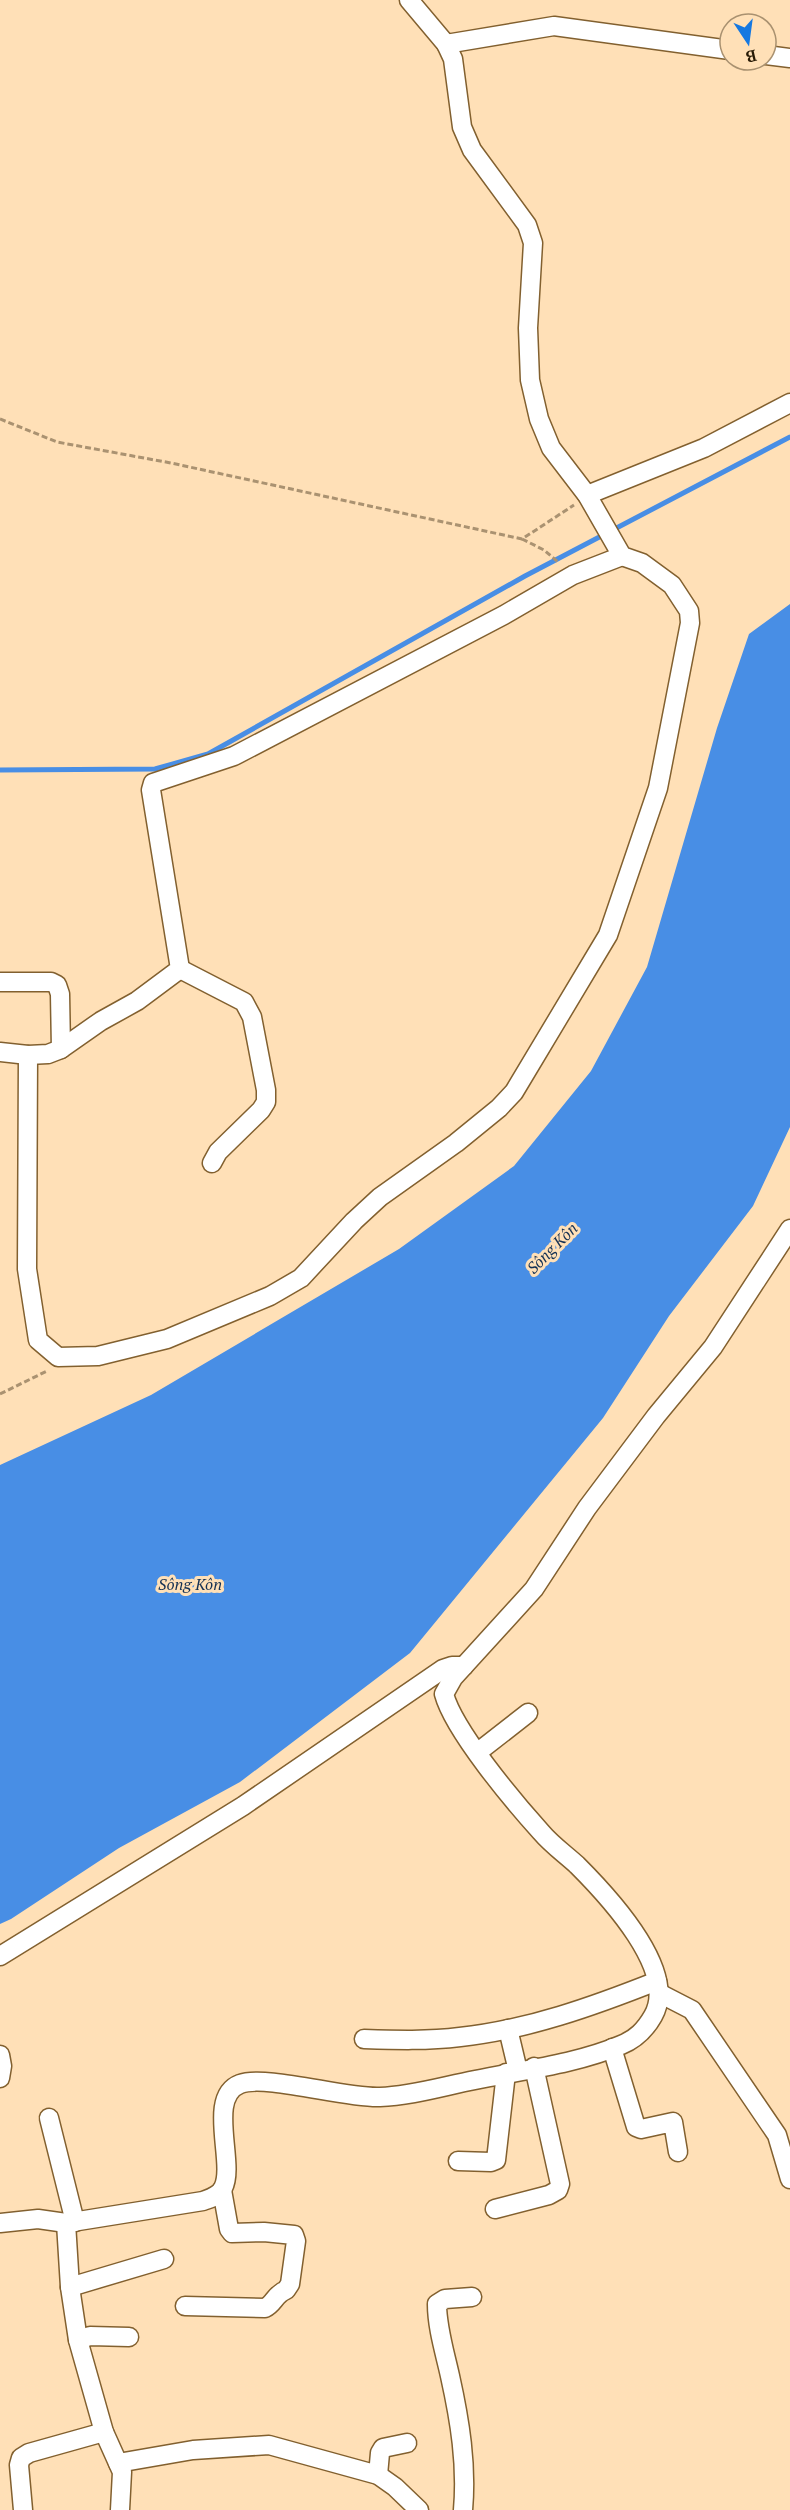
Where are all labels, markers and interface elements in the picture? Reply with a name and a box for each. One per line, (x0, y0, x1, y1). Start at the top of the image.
north arrow (718, 12, 778, 72)
text: B (744, 45, 759, 69)
water label: Sông Kôn (522, 1218, 582, 1278)
water label: Sông Kôn (158, 1573, 222, 1595)

